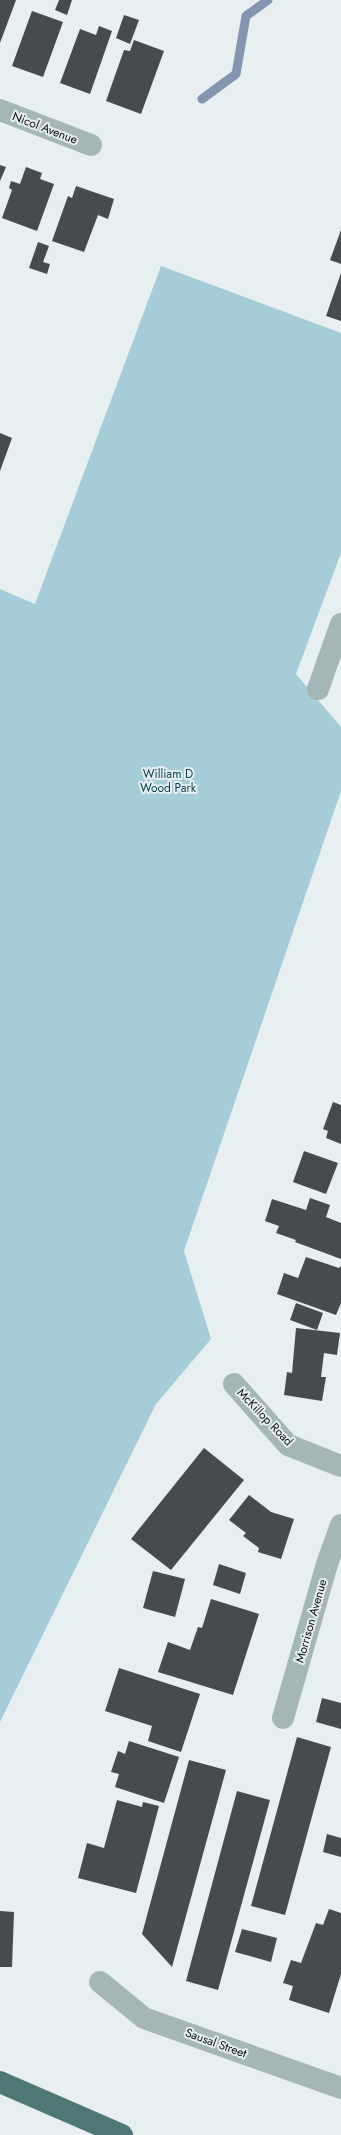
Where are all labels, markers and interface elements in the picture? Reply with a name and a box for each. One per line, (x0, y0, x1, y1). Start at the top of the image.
street label: Nicol Avenue (10, 107, 80, 149)
park label: William D Wood Park (140, 765, 197, 797)
street label: McKillop Road (233, 1384, 297, 1450)
street label: Morrison Avenue (290, 1577, 332, 1665)
street label: Sausal Street (183, 2024, 249, 2062)

